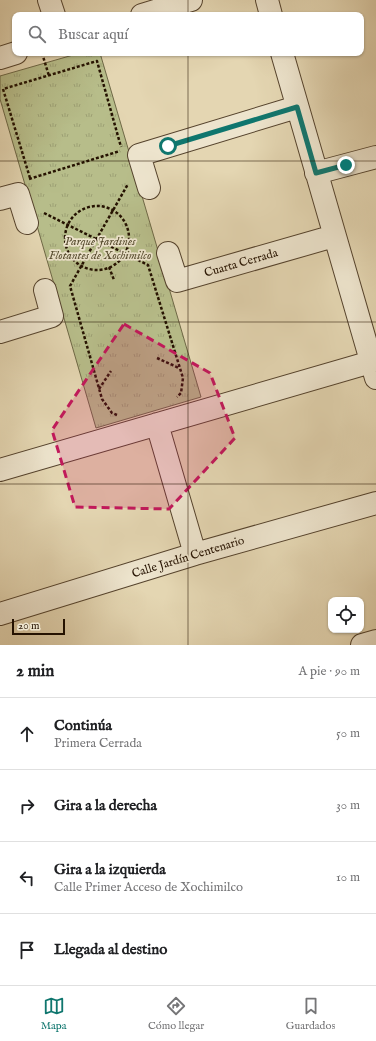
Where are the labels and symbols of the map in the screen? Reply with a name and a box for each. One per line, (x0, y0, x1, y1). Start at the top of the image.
route start (159, 137, 177, 155)
route end (337, 156, 355, 174)
park label: Parque Jardines Flotantes de Xochimilco (49, 234, 151, 263)
street label: Cuarta Cerrada (202, 245, 280, 281)
street label: Calle Jardín Centenario (130, 533, 247, 582)
scale bar (12, 617, 65, 636)

